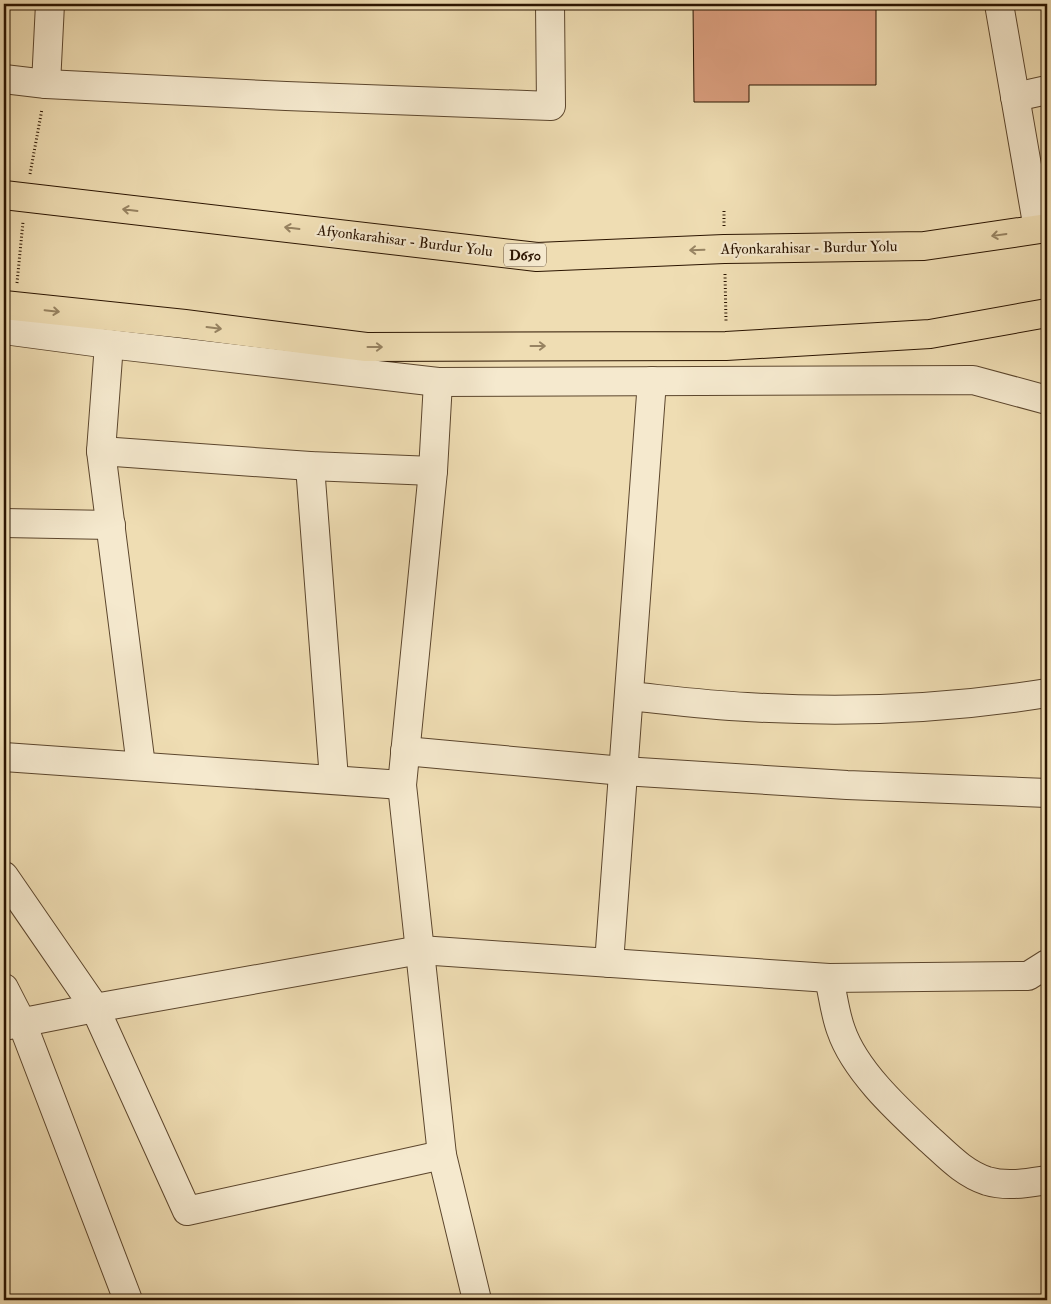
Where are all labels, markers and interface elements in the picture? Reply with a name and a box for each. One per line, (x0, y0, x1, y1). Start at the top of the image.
one-way arrow (123, 205, 139, 215)
street label: Afyonkarahisar - Burdur Yolu (315, 221, 494, 261)
one-way arrow (284, 223, 300, 233)
one-way arrow (991, 230, 1007, 240)
street label: Afyonkarahisar - Burdur Yolu (719, 237, 898, 259)
road number: D650 (504, 244, 546, 266)
one-way arrow (690, 245, 706, 255)
one-way arrow (44, 306, 60, 316)
one-way arrow (205, 323, 221, 333)
one-way arrow (529, 341, 545, 351)
one-way arrow (366, 342, 383, 352)

